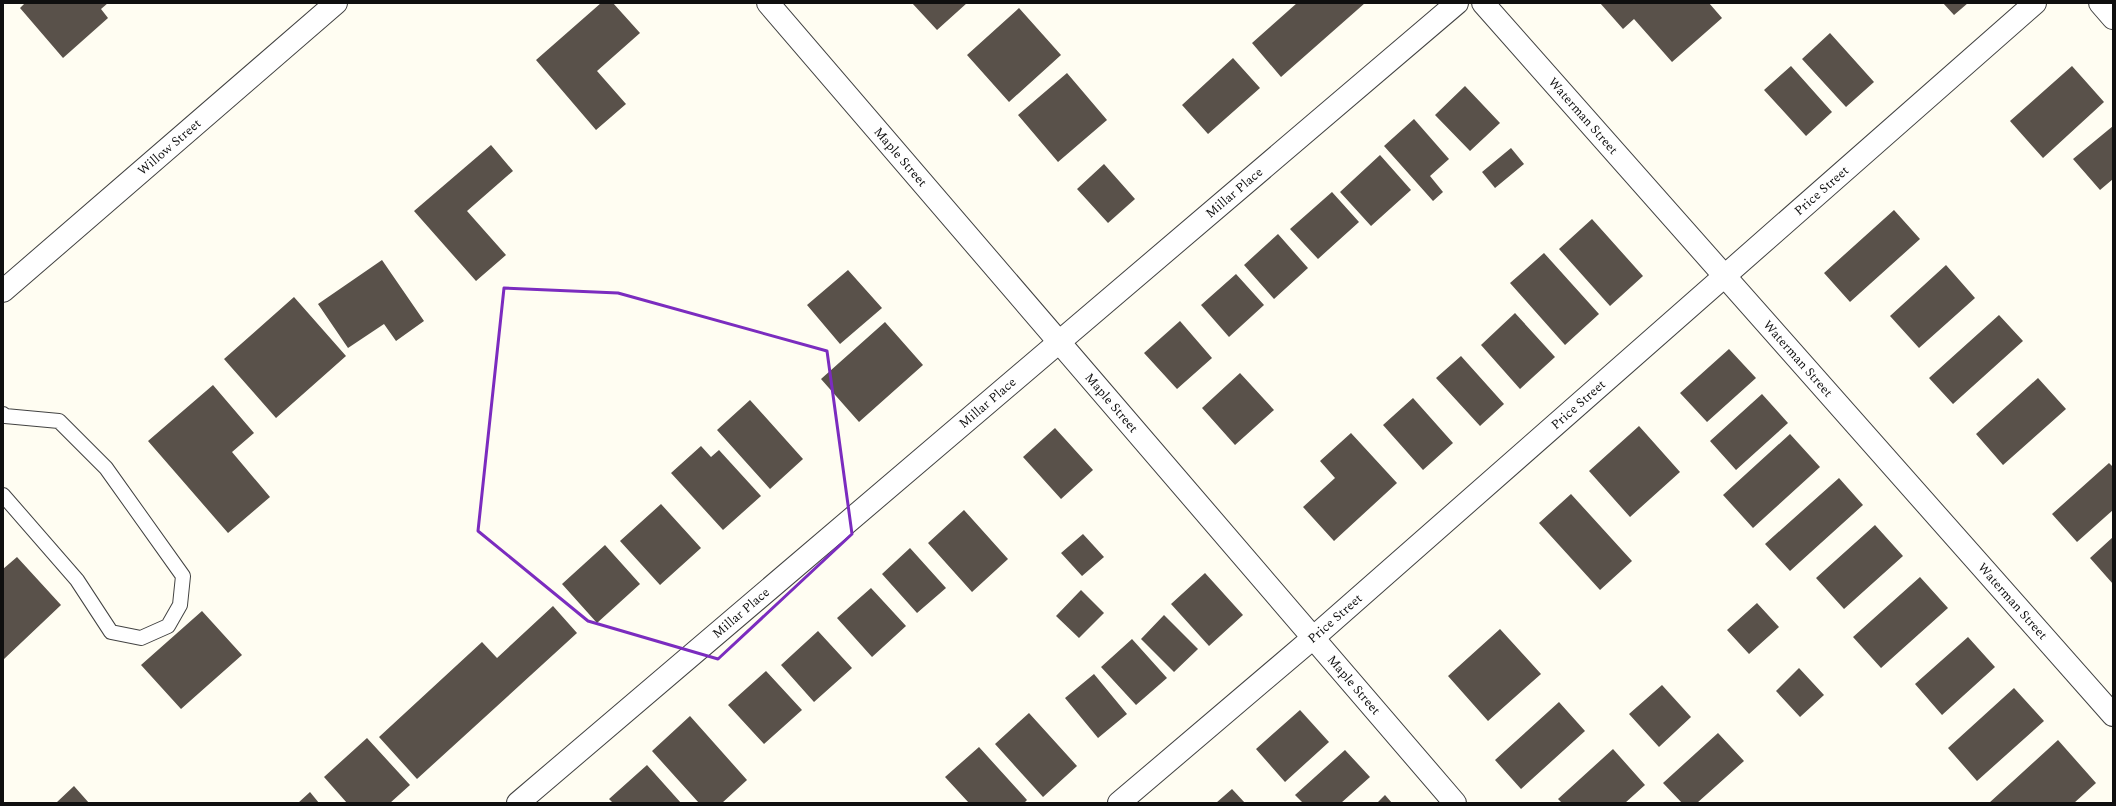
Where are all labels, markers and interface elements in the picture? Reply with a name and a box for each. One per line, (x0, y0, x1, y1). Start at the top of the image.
street label: Waterman Street (1543, 73, 1623, 159)
street label: Willow Street (133, 114, 206, 180)
street label: Maple Street (869, 123, 932, 192)
street label: Price Street (1790, 161, 1854, 220)
street label: Millar Place (1201, 162, 1267, 223)
street label: Waterman Street (1758, 316, 1838, 402)
street label: Maple Street (1080, 368, 1143, 438)
street label: Millar Place (955, 373, 1021, 433)
street label: Price Street (1546, 375, 1610, 434)
street label: Waterman Street (1973, 558, 2052, 645)
street label: Millar Place (708, 583, 774, 643)
street label: Price Street (1303, 589, 1367, 648)
street label: Maple Street (1322, 651, 1386, 720)

